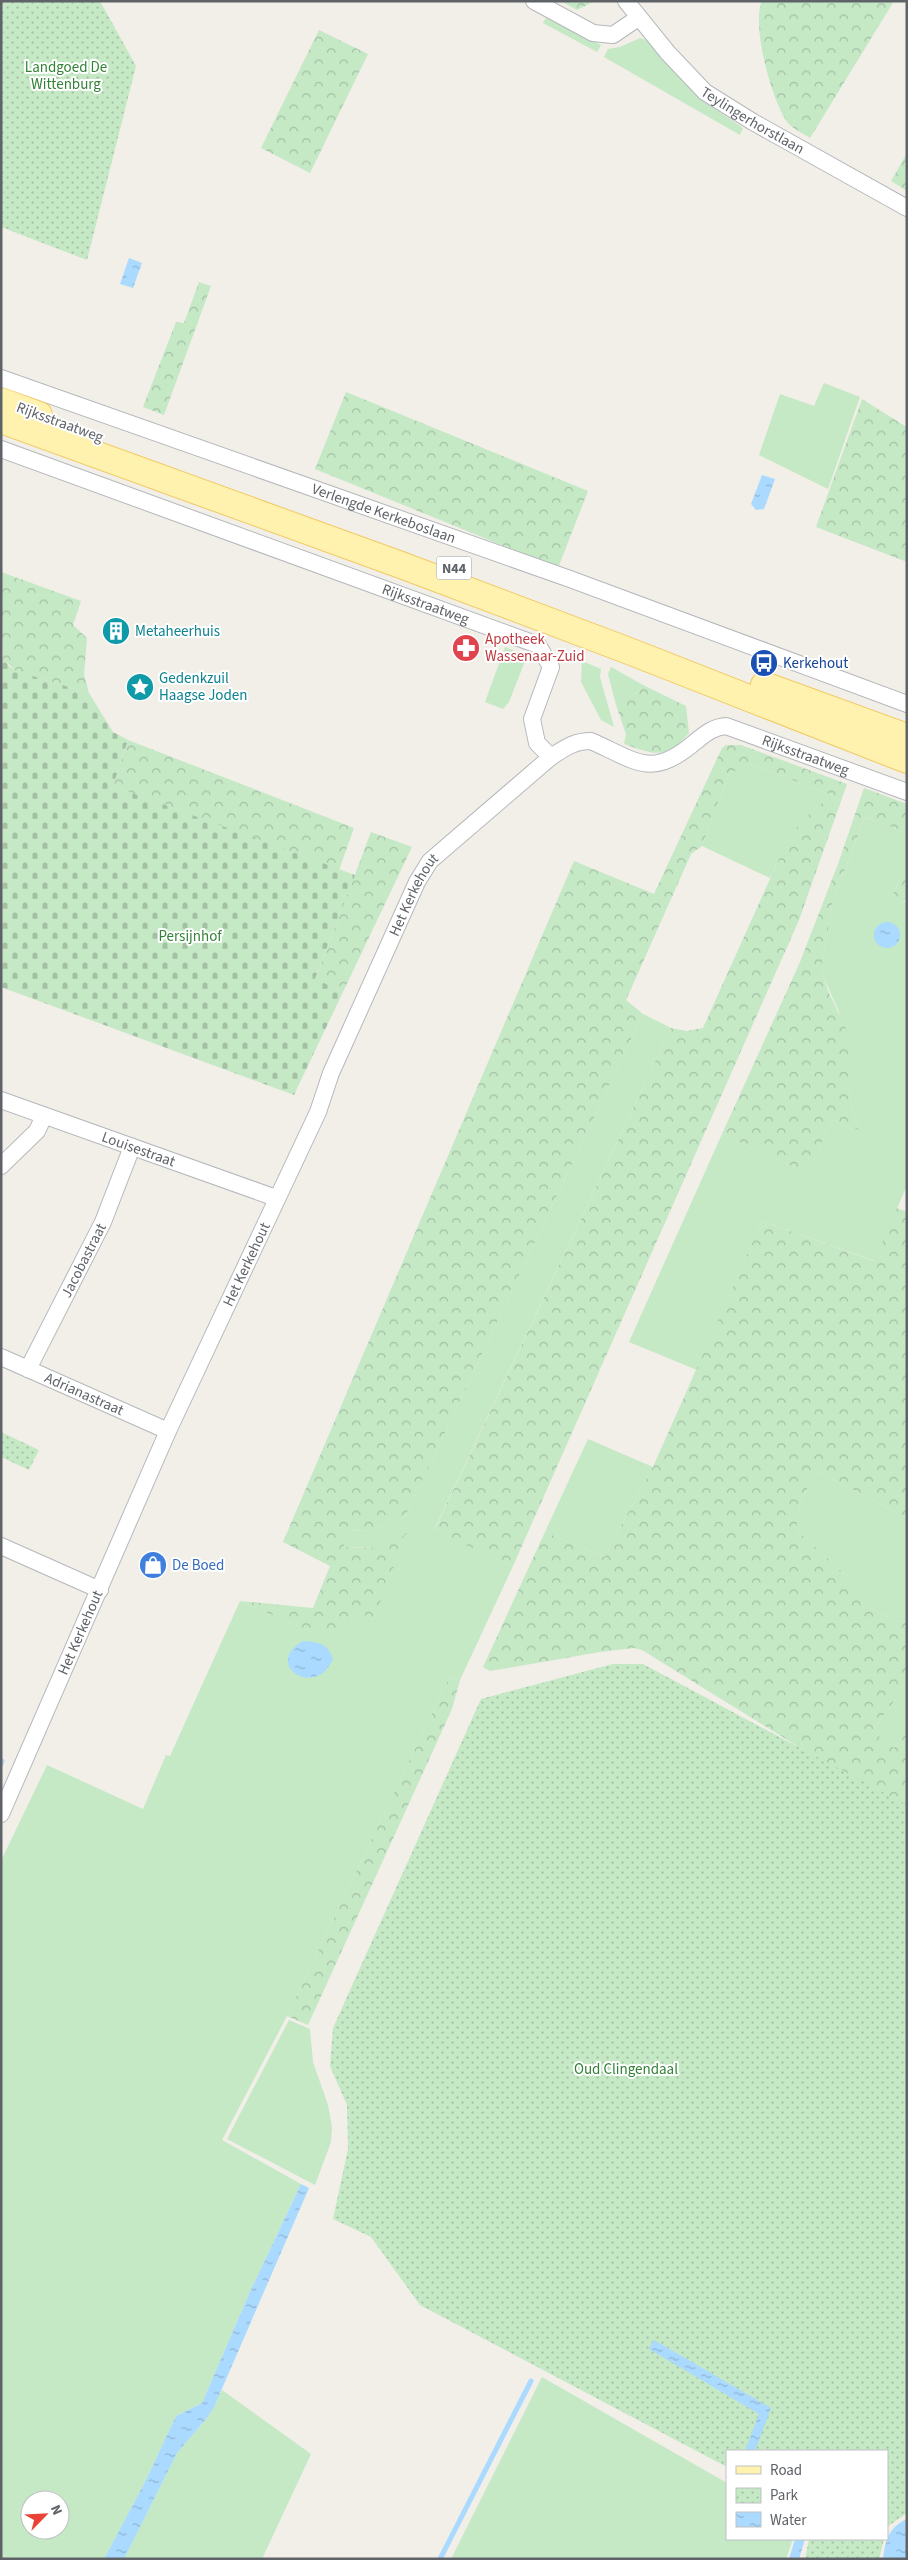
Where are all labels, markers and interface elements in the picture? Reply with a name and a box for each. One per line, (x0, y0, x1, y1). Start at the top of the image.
park label: Landgoed De Wittenburg (25, 57, 107, 95)
street label: Teylingerhorstlaan (696, 82, 808, 160)
street label: Rijksstraatweg (13, 397, 107, 448)
street label: Verlengde Kerkeboslaan (309, 479, 459, 549)
road number: N44 (436, 556, 472, 580)
street label: Rijksstraatweg (379, 579, 472, 630)
building icon: Metaheerhuis (101, 616, 131, 646)
place label: Metaheerhuis (135, 621, 220, 642)
place label: Apotheek Wassenaar-Zuid (485, 629, 585, 667)
pharmacy icon: Apotheek Wassenaar-Zuid (451, 633, 481, 663)
bus stop icon: Kerkehout (749, 648, 779, 678)
place label: Kerkehout (783, 653, 848, 674)
place label: Gedenkzuil Haagse Joden (159, 668, 247, 706)
place icon: Gedenkzuil Haagse Joden (125, 672, 155, 702)
street label: Rijksstraatweg (759, 730, 852, 781)
street label: Het Kerkehout (384, 848, 443, 940)
park label: Persijnhof (158, 926, 222, 947)
street label: Louisestraat (99, 1127, 178, 1172)
street label: Het Kerkehout (218, 1219, 276, 1310)
street label: Jacobastraat (56, 1220, 112, 1301)
street label: Adrianastraat (41, 1368, 127, 1421)
shop icon: De Boed (138, 1550, 168, 1580)
place label: De Boed (172, 1555, 224, 1576)
street label: Het Kerkehout (53, 1587, 108, 1678)
park label: Oud Clingendaal (574, 2059, 678, 2080)
legend (726, 2450, 888, 2540)
text: Road (770, 2460, 802, 2481)
text: Park (770, 2485, 799, 2506)
north arrow (20, 2490, 70, 2540)
text: N (45, 2502, 67, 2518)
text: Water (770, 2510, 807, 2531)

